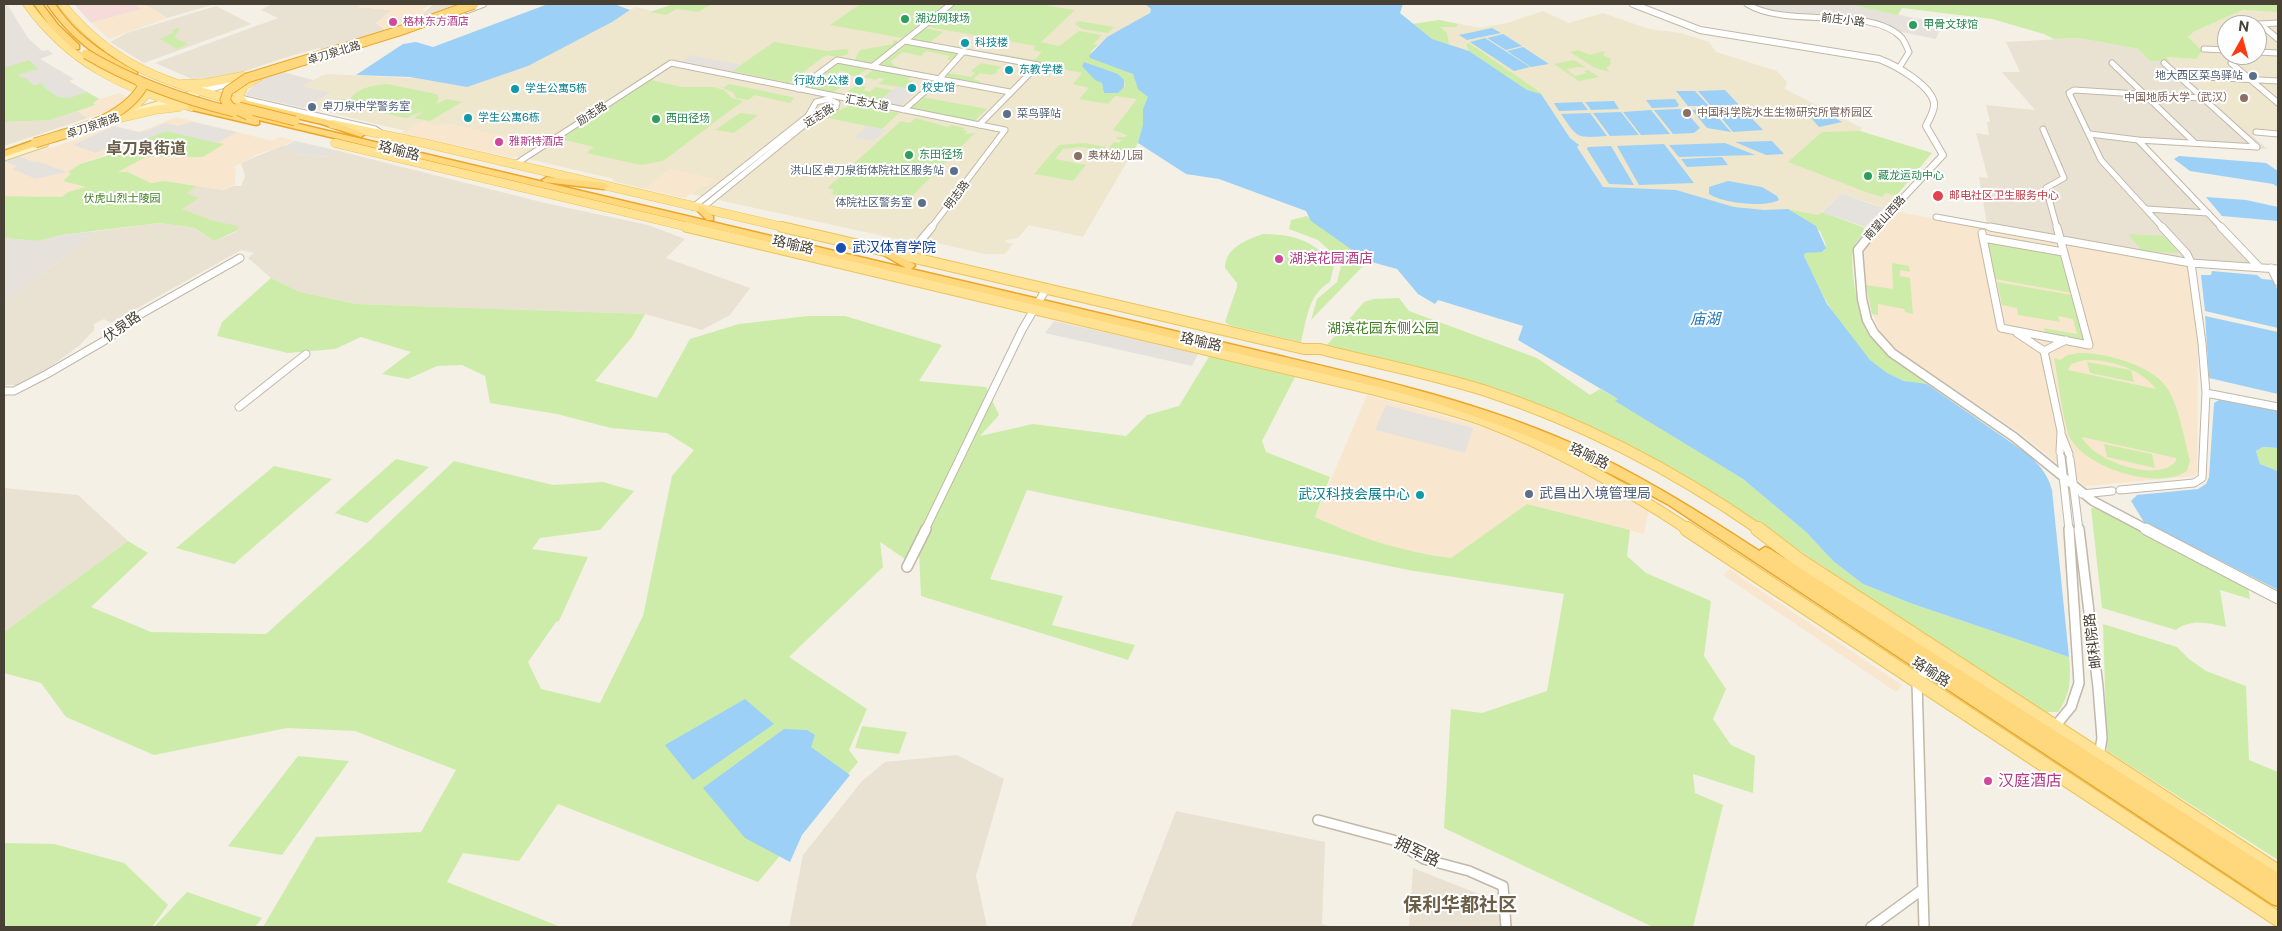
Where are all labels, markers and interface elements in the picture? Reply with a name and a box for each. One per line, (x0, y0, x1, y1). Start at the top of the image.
street label: 前庄小路 (1820, 11, 1866, 29)
place label: 湖边网球场 (915, 12, 970, 26)
marker: 湖边网球场 (899, 13, 911, 25)
place label: 格林东方酒店 (403, 15, 469, 29)
north arrow (2217, 15, 2267, 65)
marker: 格林东方酒店 (387, 16, 399, 28)
text: N (2237, 17, 2250, 35)
place label: 甲骨文球馆 (1923, 18, 1978, 32)
marker: 甲骨文球馆 (1907, 19, 1919, 31)
place label: 科技楼 (975, 36, 1008, 50)
marker: 科技楼 (959, 37, 971, 49)
street label: 卓刀泉北路 (306, 39, 362, 67)
place label: 东教学楼 (1019, 63, 1063, 77)
marker: 东教学楼 (1003, 64, 1015, 76)
place label: 地大西区菜鸟驿站 (2155, 69, 2243, 83)
marker: 地大西区菜鸟驿站 (2247, 70, 2259, 82)
place label: 行政办公楼 (794, 74, 849, 88)
marker: 行政办公楼 (853, 75, 865, 87)
place label: 校史馆 (922, 81, 955, 95)
place label: 学生公寓5栋 (525, 82, 587, 96)
marker: 校史馆 (906, 82, 918, 94)
marker: 学生公寓5栋 (509, 83, 521, 95)
place label: 中国地质大学（武汉） (2124, 91, 2234, 105)
street label: 汇志大道 (844, 92, 890, 114)
marker: 中国地质大学（武汉） (2238, 92, 2250, 104)
street label: 励志路 (575, 99, 609, 129)
place label: 卓刀泉中学警务室 (322, 100, 410, 114)
marker: 卓刀泉中学警务室 (306, 101, 318, 113)
street label: 远志路 (802, 102, 836, 130)
place label: 中国科学院水生生物研究所官桥园区 (1697, 106, 1873, 120)
place label: 菜鸟驿站 (1017, 107, 1061, 121)
marker: 中国科学院水生生物研究所官桥园区 (1681, 107, 1693, 119)
marker: 菜鸟驿站 (1001, 108, 1013, 120)
street label: 卓刀泉南路 (65, 111, 121, 141)
place label: 学生公寓6栋 (478, 111, 540, 125)
marker: 学生公寓6栋 (462, 112, 474, 124)
place label: 西田径场 (666, 112, 710, 126)
marker: 西田径场 (650, 113, 662, 125)
place label: 雅斯特酒店 (509, 135, 564, 149)
marker: 雅斯特酒店 (493, 136, 505, 148)
street label: 珞喻路 (377, 138, 421, 164)
district label: 卓刀泉街道 (106, 139, 186, 159)
place label: 东田径场 (919, 148, 963, 162)
marker: 东田径场 (903, 149, 915, 161)
place label: 奥林幼儿园 (1088, 149, 1143, 163)
marker: 奥林幼儿园 (1072, 150, 1084, 162)
place label: 洪山区卓刀泉街体院社区服务站 (790, 164, 944, 178)
marker: 洪山区卓刀泉街体院社区服务站 (948, 165, 960, 177)
place label: 藏龙运动中心 (1878, 169, 1944, 183)
marker: 藏龙运动中心 (1862, 170, 1874, 182)
street label: 明志路 (942, 178, 972, 212)
marker: 邮电社区卫生服务中心 (1931, 189, 1945, 203)
place label: 邮电社区卫生服务中心 (1949, 189, 2059, 203)
park label: 伏虎山烈士陵园 (84, 192, 160, 206)
street label: 南望山西路 (1862, 193, 1908, 243)
place label: 体院社区警务室 (835, 196, 912, 210)
marker: 体院社区警务室 (916, 197, 928, 209)
street label: 珞喻路 (771, 232, 815, 258)
place label: 武汉体育学院 (852, 240, 936, 256)
marker: 武汉体育学院 (834, 241, 848, 255)
place label: 湖滨花园酒店 (1289, 251, 1373, 267)
marker: 湖滨花园酒店 (1273, 253, 1285, 265)
street label: 伏泉路 (100, 308, 144, 346)
water label: 庙湖 (1690, 310, 1720, 328)
park label: 湖滨花园东侧公园 (1327, 321, 1439, 337)
street label: 珞喻路 (1179, 329, 1223, 355)
street label: 珞喻路 (1566, 439, 1612, 473)
place label: 武昌出入境管理局 (1539, 486, 1651, 502)
place label: 武汉科技会展中心 (1298, 487, 1410, 503)
marker: 武昌出入境管理局 (1523, 488, 1535, 500)
marker: 武汉科技会展中心 (1414, 489, 1426, 501)
street label: 邮科院路 (2081, 612, 2105, 670)
street label: 珞喻路 (1909, 654, 1953, 690)
place label: 汉庭酒店 (1998, 771, 2062, 791)
marker: 汉庭酒店 (1982, 775, 1994, 787)
street label: 拥军路 (1391, 833, 1443, 871)
district label: 保利华都社区 (1403, 894, 1517, 916)

